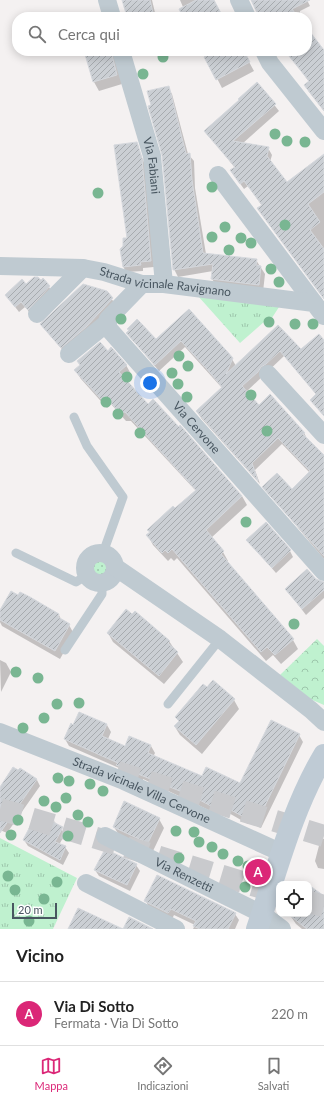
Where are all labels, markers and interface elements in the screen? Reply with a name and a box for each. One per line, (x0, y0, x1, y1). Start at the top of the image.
search box (12, 12, 312, 56)
icon: search (26, 23, 48, 45)
text: Cerca qui (58, 25, 120, 43)
street label: Via Fabiani (140, 135, 164, 195)
street label: Strada vicinale Ravignano (98, 263, 232, 299)
your location (140, 373, 160, 393)
street label: Via Cervone (170, 398, 224, 457)
street label: Strada vicinale Villa Cervone (71, 753, 213, 826)
street label: Via Renzetti (152, 854, 216, 895)
pin: A (245, 857, 271, 887)
map controls (276, 881, 312, 917)
button: locate (276, 881, 312, 917)
scale bar (12, 901, 57, 920)
text: 20 m (18, 903, 43, 916)
text: Vicino (16, 945, 64, 966)
text: Via Di Sotto (54, 997, 134, 1015)
text: A (24, 1006, 34, 1022)
text: 220 m (271, 1006, 308, 1022)
text: Fermata · Via Di Sotto (54, 1015, 179, 1031)
tab: Mappa (35, 1055, 68, 1092)
tab: Indicazioni (137, 1055, 188, 1092)
tab: Salvati (258, 1055, 289, 1092)

